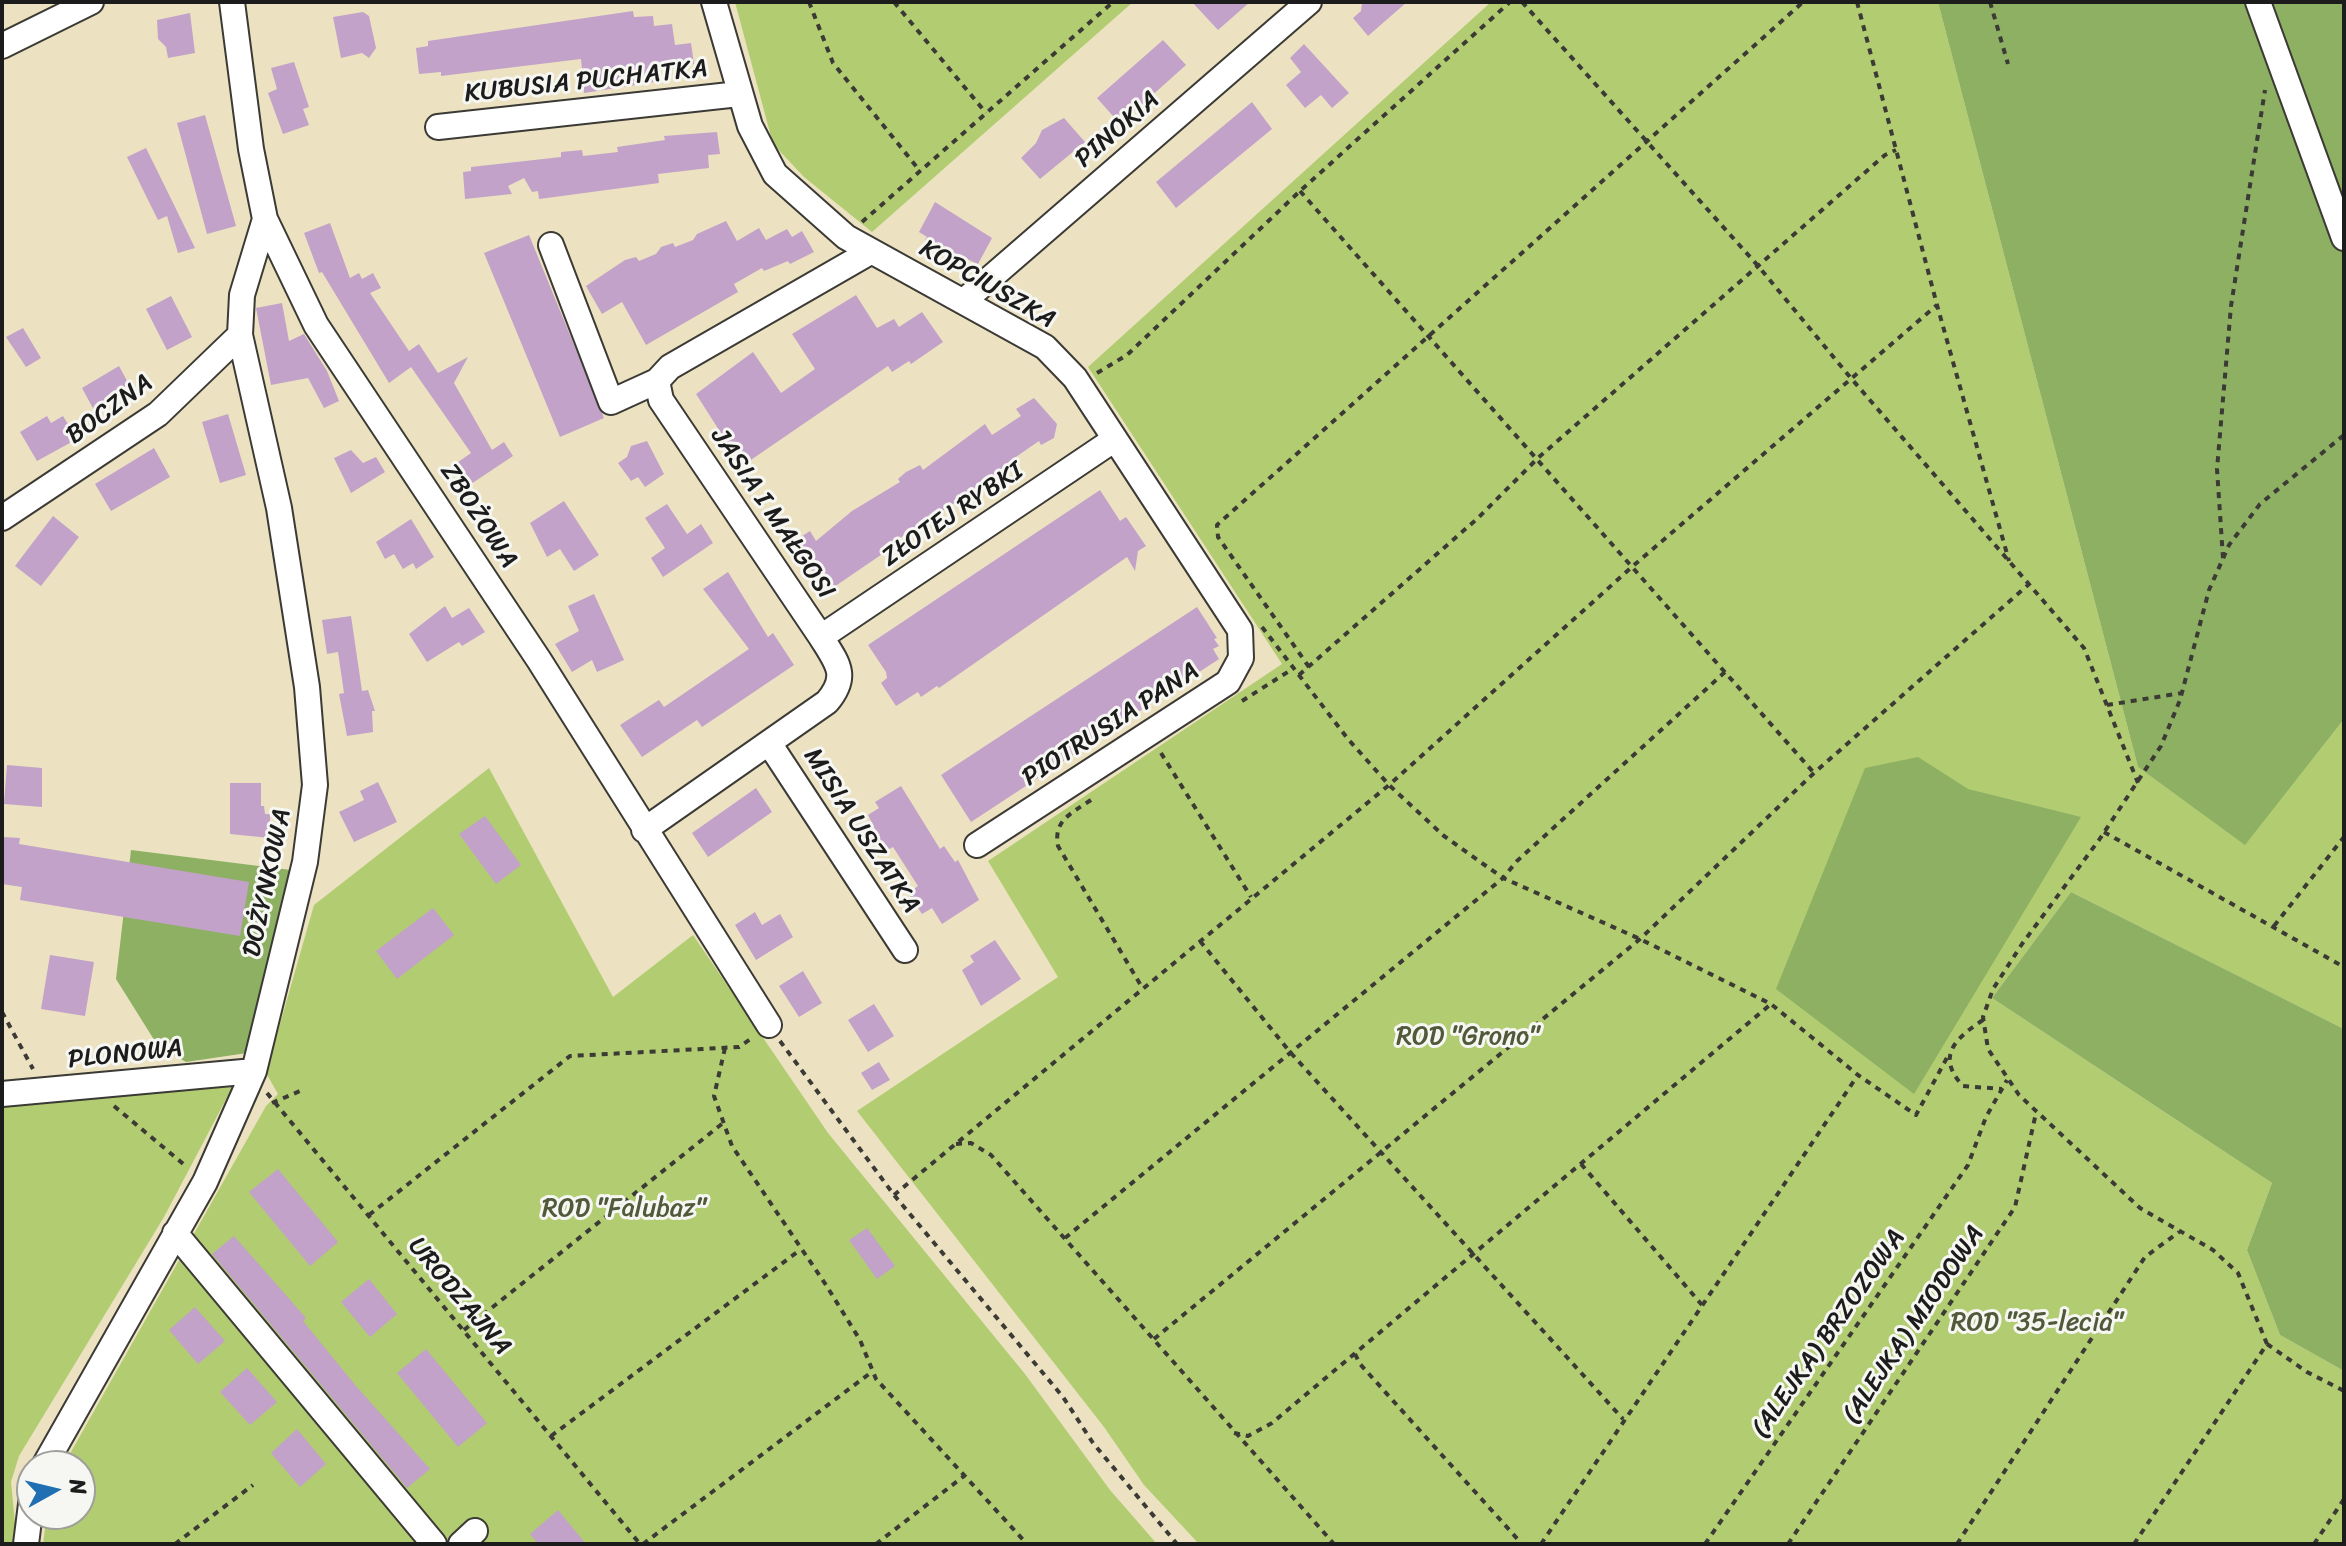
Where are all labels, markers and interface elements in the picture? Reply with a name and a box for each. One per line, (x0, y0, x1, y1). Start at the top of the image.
street label: KUBUSIA PUCHATKA (463, 54, 709, 110)
street label: PINOKIA (1069, 85, 1167, 175)
street label: KOPCIUSZKA (913, 233, 1061, 337)
street label: BOCZNA (61, 368, 159, 452)
street label: JASIA I MAŁGOSI (703, 423, 841, 605)
street label: ZŁOTEJ RYBKI (876, 456, 1030, 574)
street label: ZBOŻOWA (433, 458, 523, 574)
street label: PIOTRUSIA PANA (1017, 656, 1205, 794)
street label: MISIA USZATKA (796, 743, 926, 919)
street label: DOŻYNKOWA (237, 806, 299, 960)
park label: ROD "Grono" (1396, 1021, 1540, 1053)
street label: PLONOWA (66, 1033, 184, 1077)
park label: ROD "Falubaz" (542, 1193, 706, 1225)
street label: (ALEJKA) MIODOWA (1836, 1220, 1992, 1430)
street label: (ALEJKA) BRZOZOWA (1745, 1224, 1913, 1444)
street label: URODZAJNA (401, 1232, 517, 1362)
park label: ROD "35-lecia" (1951, 1307, 2123, 1339)
north arrow (16, 1450, 96, 1530)
text: N (58, 1477, 99, 1497)

